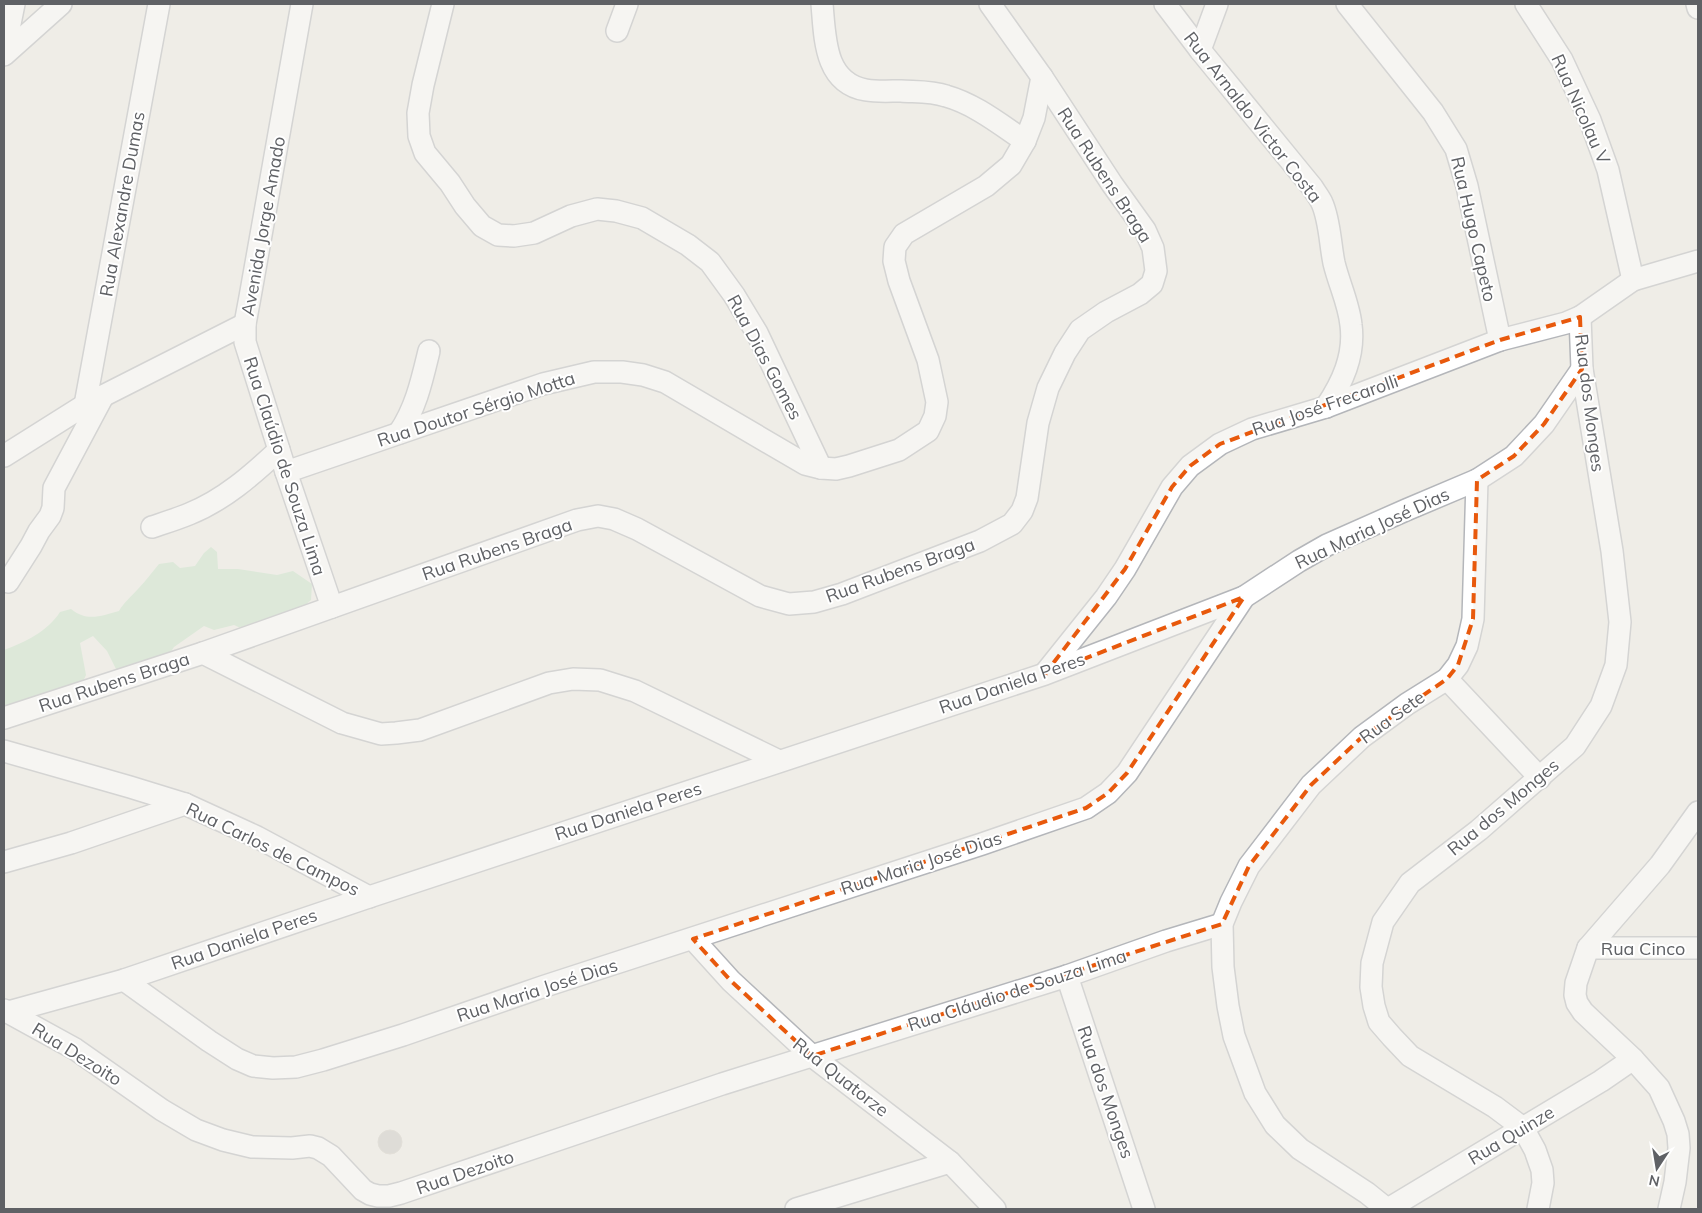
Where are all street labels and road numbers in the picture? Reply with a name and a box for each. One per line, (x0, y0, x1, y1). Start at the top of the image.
street label: Rua Arnaldo Victor Costa (1179, 27, 1327, 207)
street label: Rua Nicolau V (1547, 51, 1616, 168)
street label: Rua Rubens Braga (1053, 103, 1157, 247)
street label: Rua Alexandre Dumas (94, 110, 150, 298)
street label: Avenida Jorge Amado (236, 134, 290, 318)
street label: Rua Hugo Capeto (1446, 154, 1502, 304)
street label: Rua Dias Gomes (722, 290, 808, 424)
street label: Rua dos Monges (1570, 333, 1610, 473)
street label: Rua Claúdio de Souza Lima (239, 354, 331, 578)
street label: Rua Doutor Sérgio Motta (374, 366, 578, 452)
street label: Rua José Frecarolli (1249, 369, 1401, 441)
street label: Rua Maria José Dias (1291, 482, 1453, 574)
street label: Rua Rubens Braga (419, 513, 575, 585)
street label: Rua Rubens Braga (822, 532, 978, 608)
street label: Rua Rubens Braga (36, 647, 192, 717)
street label: Rua Daniela Peres (936, 647, 1088, 719)
street label: Rua Sete (1355, 686, 1429, 748)
street label: Rua dos Monges (1442, 754, 1564, 860)
street label: Rua Daniela Peres (552, 776, 704, 846)
street label: Rua Carlos de Campos (183, 797, 363, 901)
street label: Rua Maria José Dias (838, 826, 1004, 900)
street label: Rua Daniela Peres (168, 903, 320, 975)
street label: Rua Cinco (1601, 937, 1685, 960)
street label: Rua Cláudio de Souza Lima (905, 944, 1129, 1036)
street label: Rua Maria José Dias (454, 953, 620, 1027)
street label: Rua Dezoito (28, 1017, 126, 1091)
street label: Rua dos Monges (1073, 1023, 1140, 1161)
street label: Rua Quatorze (788, 1032, 894, 1122)
street label: Rua Quinze (1464, 1100, 1558, 1170)
street label: Rua Dezoito (413, 1145, 517, 1199)

